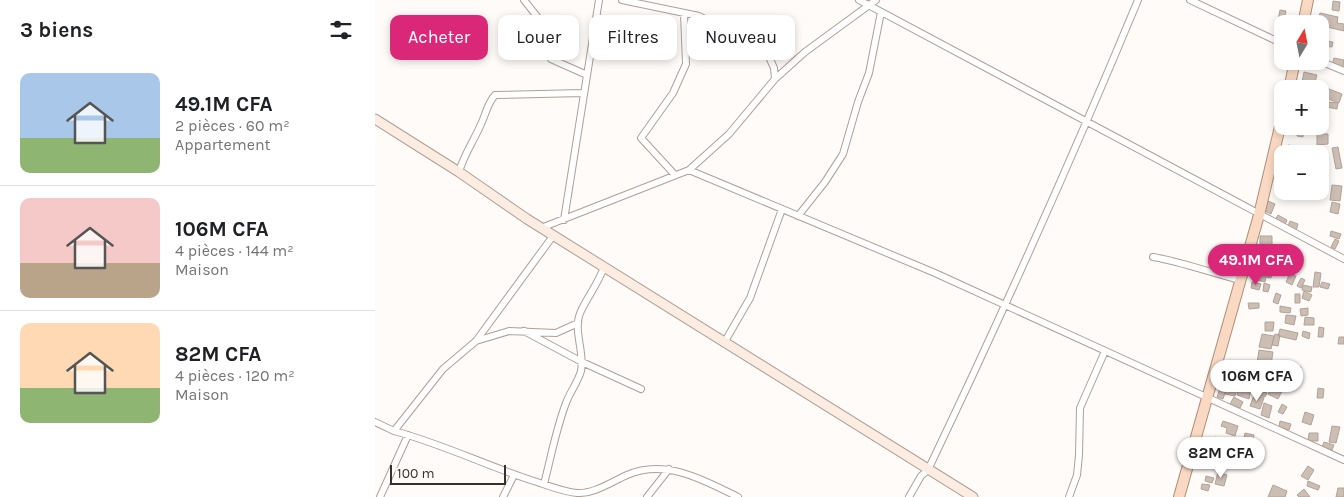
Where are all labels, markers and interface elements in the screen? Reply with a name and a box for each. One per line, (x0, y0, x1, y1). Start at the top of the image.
chip: Acheter (390, 15, 488, 60)
chip: Louer (498, 15, 579, 60)
chip: Filtres (589, 15, 677, 60)
chip: Nouveau (687, 15, 795, 60)
north arrow (1274, 15, 1329, 70)
map controls (1274, 15, 1329, 200)
icon: filters (327, 16, 355, 44)
text: 3 biens (20, 18, 93, 42)
button: + (1274, 80, 1329, 135)
text: 49.1M CFA (175, 92, 273, 116)
icon: home (60, 93, 120, 153)
text: 2 pièces · 60 m² (175, 116, 290, 135)
text: Appartement (175, 135, 271, 154)
button: − (1274, 145, 1329, 200)
text: 106M CFA (175, 217, 269, 241)
icon: home (60, 218, 120, 278)
text: 4 pièces · 144 m² (175, 241, 294, 260)
pin: 49.1M CFA (1199, 244, 1313, 286)
text: 49.1M CFA (1219, 250, 1293, 269)
text: Maison (175, 260, 229, 279)
text: 82M CFA (175, 342, 262, 366)
icon: home (60, 343, 120, 403)
pin: 106M CFA (1205, 360, 1309, 402)
text: 4 pièces · 120 m² (175, 366, 295, 385)
text: 106M CFA (1221, 366, 1293, 385)
text: Maison (175, 385, 229, 404)
pin: 82M CFA (1175, 436, 1267, 479)
text: 82M CFA (1188, 443, 1254, 462)
scale bar (390, 462, 506, 485)
text: 100 m (397, 465, 435, 482)

